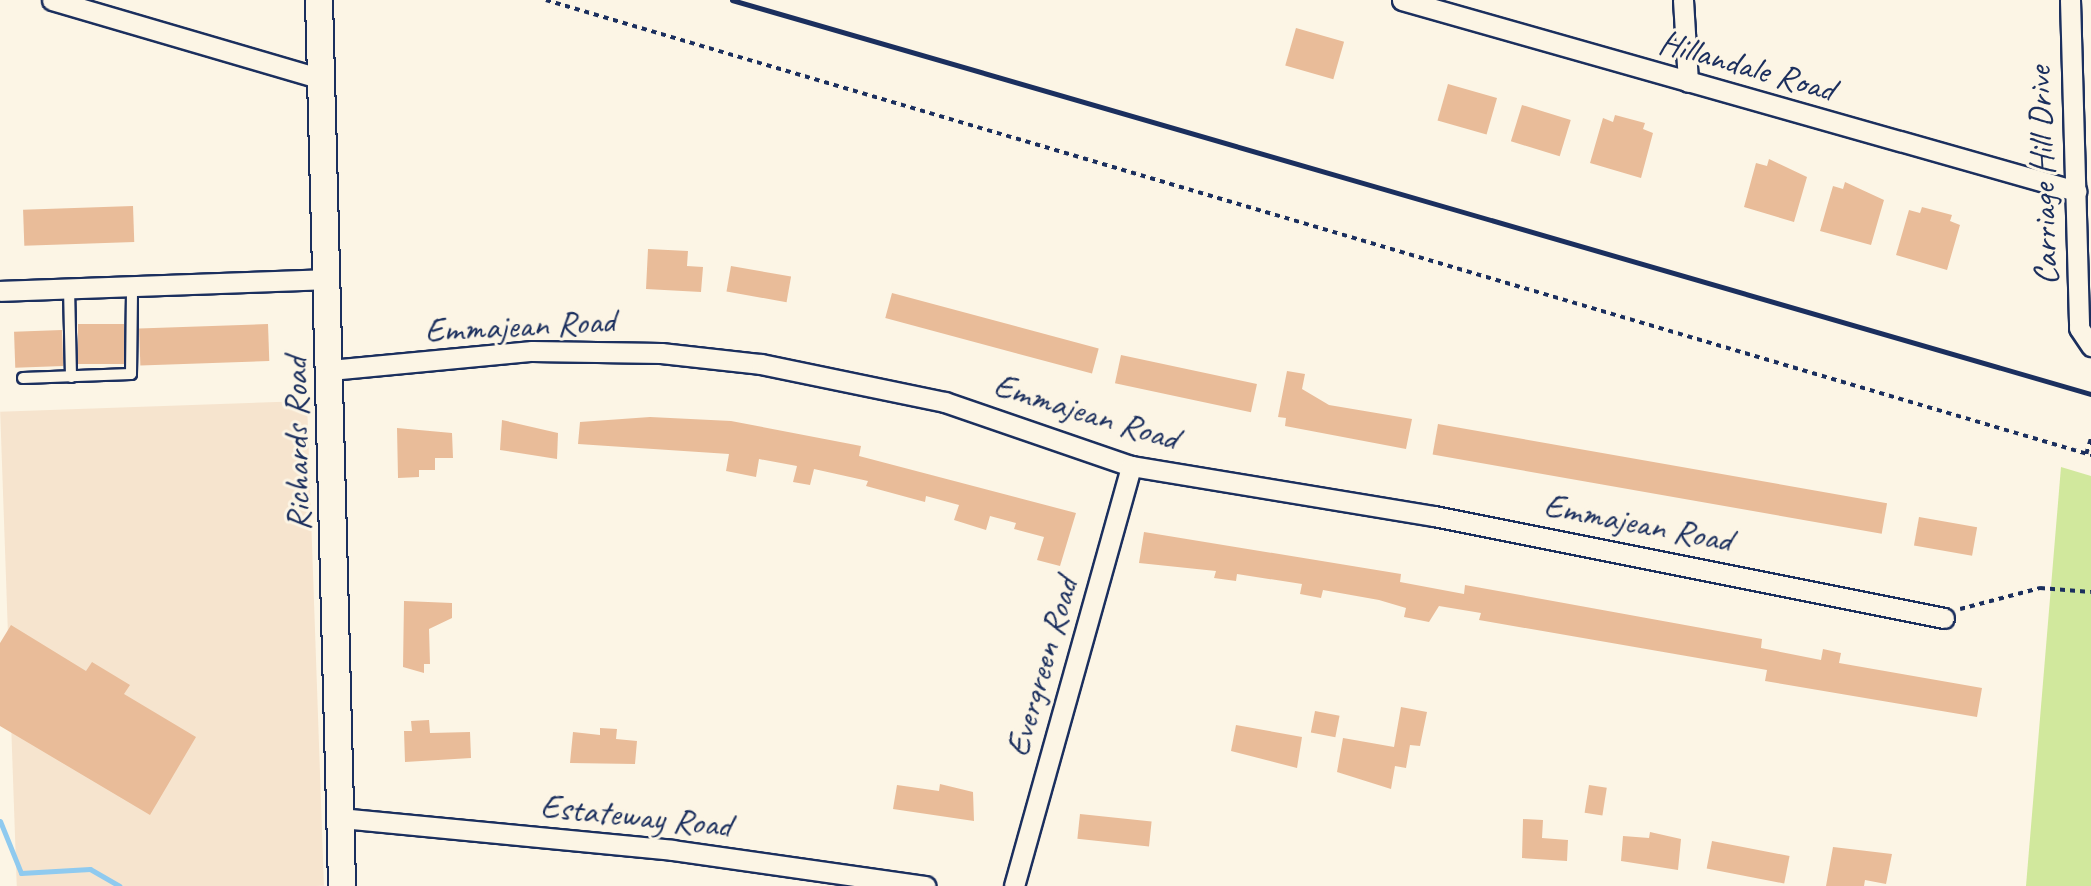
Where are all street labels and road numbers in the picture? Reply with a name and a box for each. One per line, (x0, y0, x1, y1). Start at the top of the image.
street label: Hillandale Road (1654, 21, 1840, 111)
street label: Carriage Hill Drive (2018, 65, 2068, 287)
street label: Emmajean Road (424, 300, 616, 352)
street label: Richards Road (274, 357, 320, 531)
street label: Emmajean Road (989, 364, 1183, 460)
street label: Emmajean Road (1540, 484, 1736, 562)
street label: Evergreen Road (996, 573, 1088, 761)
street label: Estateway Road (538, 785, 734, 847)

